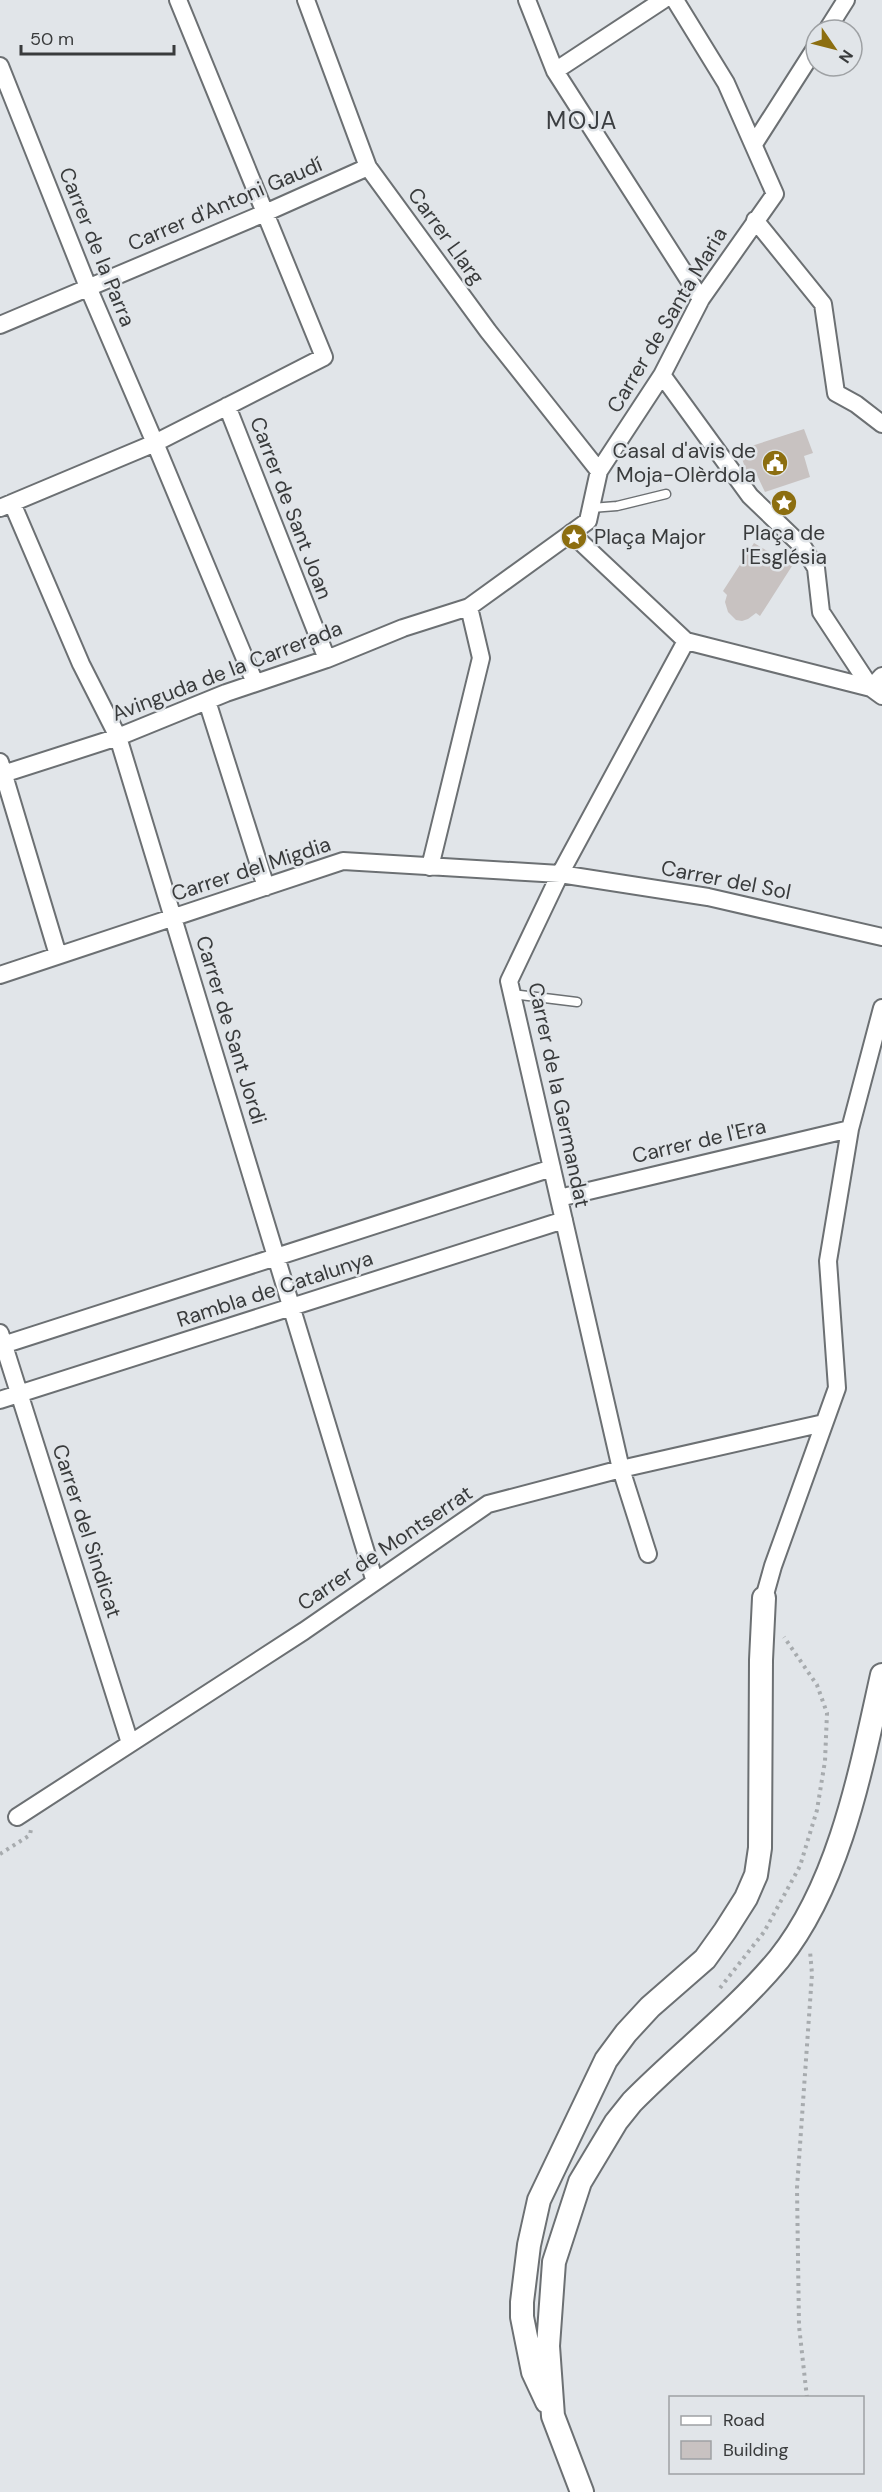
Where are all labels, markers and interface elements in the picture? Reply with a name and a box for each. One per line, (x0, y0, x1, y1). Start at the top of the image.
scale bar (21, 18, 174, 56)
north arrow (804, 18, 864, 78)
text: 50 m (30, 27, 74, 51)
text: N (834, 46, 858, 67)
district label: MOJA (546, 105, 618, 136)
street label: Carrer d'Antoni Gaudí (124, 150, 327, 258)
street label: Carrer de la Parra (52, 163, 142, 331)
street label: Carrer Llarg (401, 182, 491, 290)
street label: Carrer de Santa Maria (600, 222, 734, 418)
street label: Carrer de Sant Joan (243, 413, 339, 603)
place label: Casal d'avis de Moja-Olèrdola (612, 437, 756, 489)
public building icon: Casal d'avis de Moja-Olèrdola (760, 448, 790, 478)
place icon: Plaça de l'Església (769, 488, 799, 518)
place label: Plaça de l'Església (741, 519, 827, 571)
place icon: Plaça Major (559, 522, 589, 552)
place label: Plaça Major (594, 523, 706, 551)
street label: Avinguda de la Carrerada (108, 614, 346, 728)
street label: Carrer del Migdia (168, 830, 334, 908)
street label: Carrer del Sol (659, 854, 793, 906)
street label: Carrer de Sant Jordi (189, 932, 273, 1128)
street label: Carrer de la Germandat (521, 980, 597, 1210)
street label: Carrer de l'Era (629, 1112, 769, 1170)
street label: Rambla de Catalunya (173, 1244, 377, 1334)
street label: Carrer del Sindicat (46, 1441, 128, 1621)
street label: Carrer de Montserrat (292, 1479, 478, 1617)
legend (669, 2396, 864, 2474)
text: Road (723, 2408, 765, 2432)
text: Building (723, 2438, 788, 2462)

